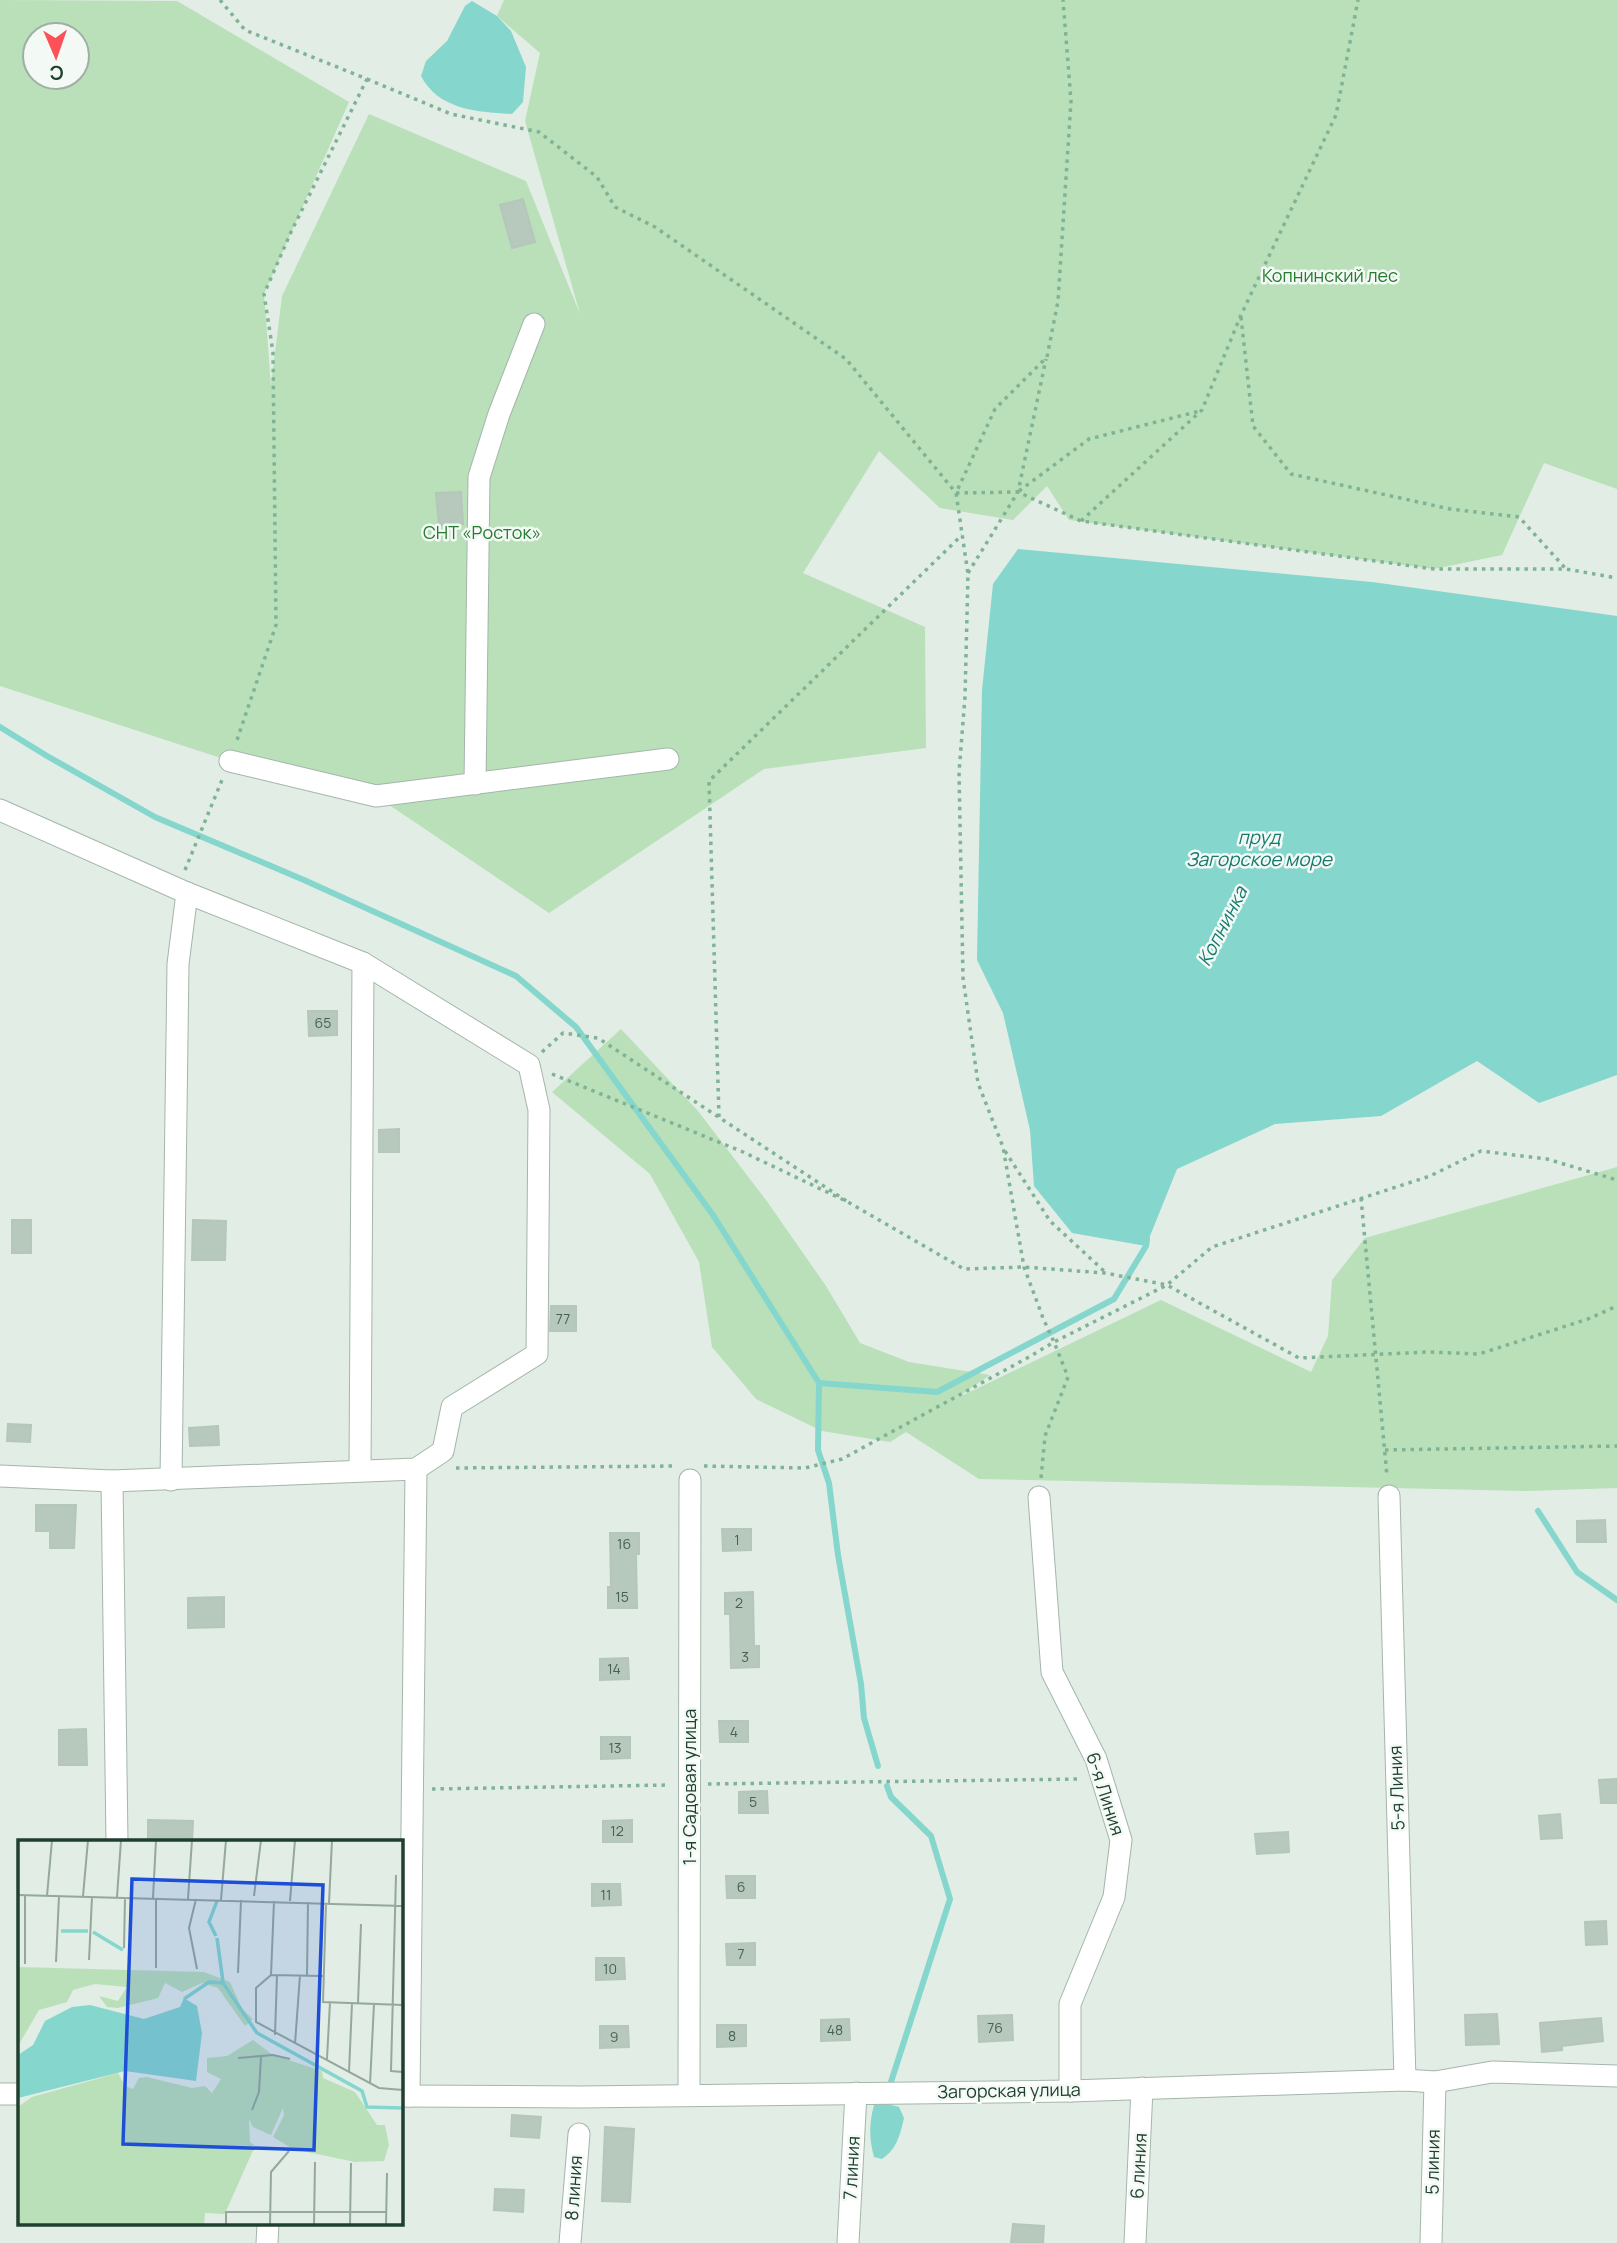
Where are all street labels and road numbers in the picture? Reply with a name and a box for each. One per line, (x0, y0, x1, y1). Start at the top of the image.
street label: 1-я Садовая улица (677, 1709, 701, 1865)
street label: 5-я Линия (1383, 1745, 1409, 1831)
street label: 6-я Линия (1081, 1749, 1131, 1838)
street label: Загорская улица (937, 2077, 1081, 2103)
street label: 5 линия (1419, 2129, 1445, 2195)
street label: 6 линия (1124, 2132, 1152, 2200)
street label: 7 линия (837, 2135, 865, 2201)
street label: 8 линия (559, 2154, 587, 2221)

